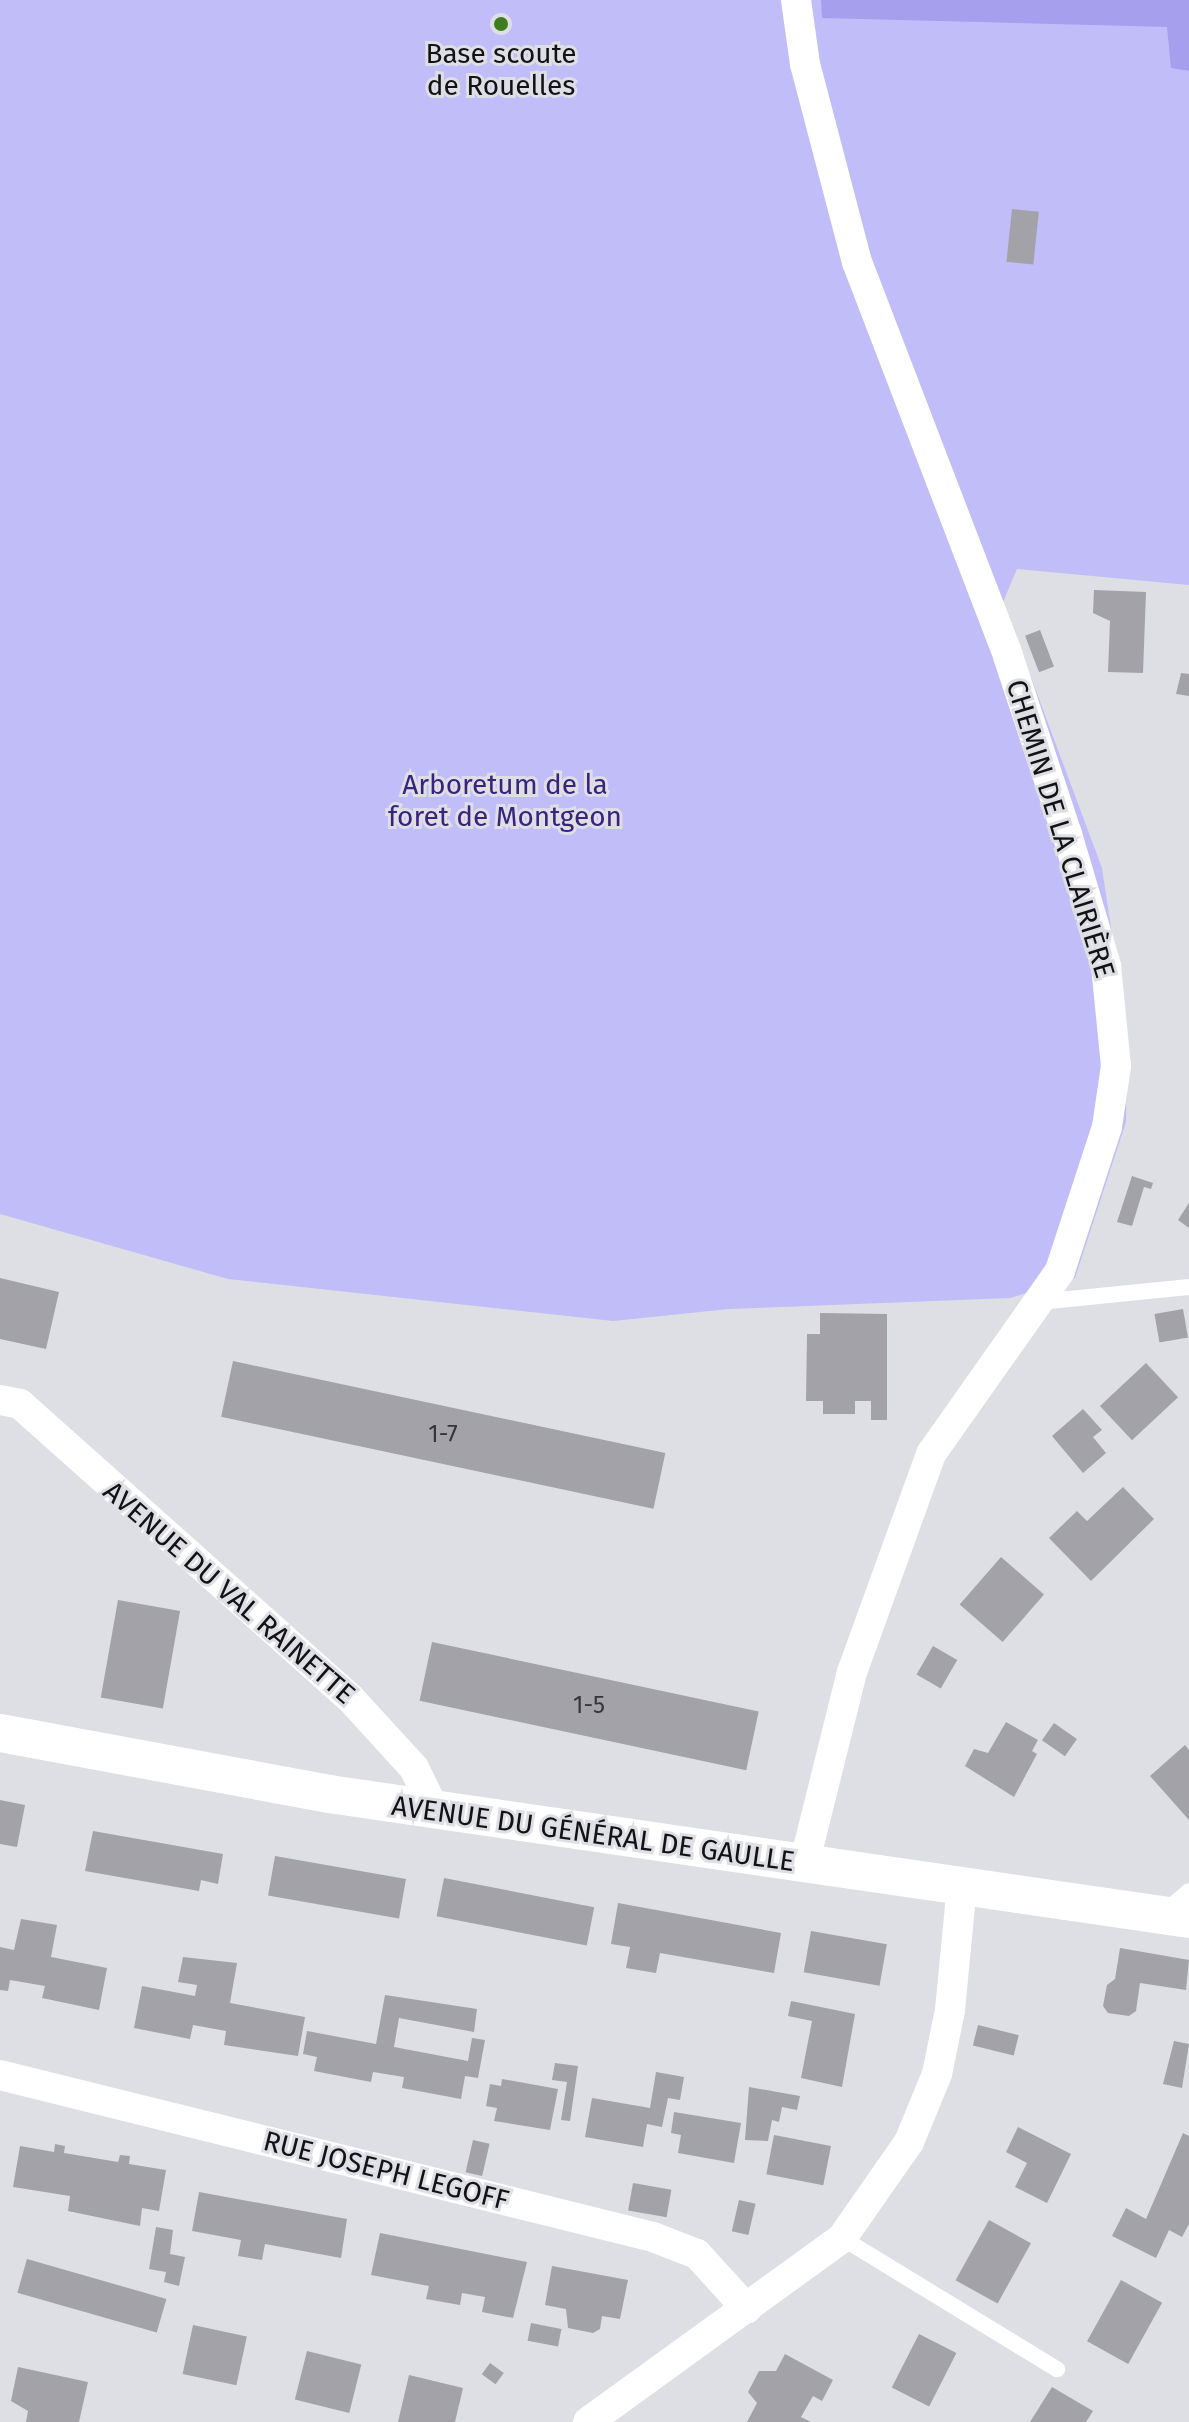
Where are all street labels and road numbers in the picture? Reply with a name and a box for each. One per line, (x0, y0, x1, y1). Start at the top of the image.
street label: CHEMIN DE LA CLAIRIÈRE (999, 676, 1121, 982)
street label: AVENUE DU VAL RAINETTE (96, 1475, 362, 1711)
street label: AVENUE DU GÉNÉRAL DE GAULLE (389, 1789, 797, 1879)
street label: RUE JOSEPH LEGOFF (260, 2124, 512, 2218)

